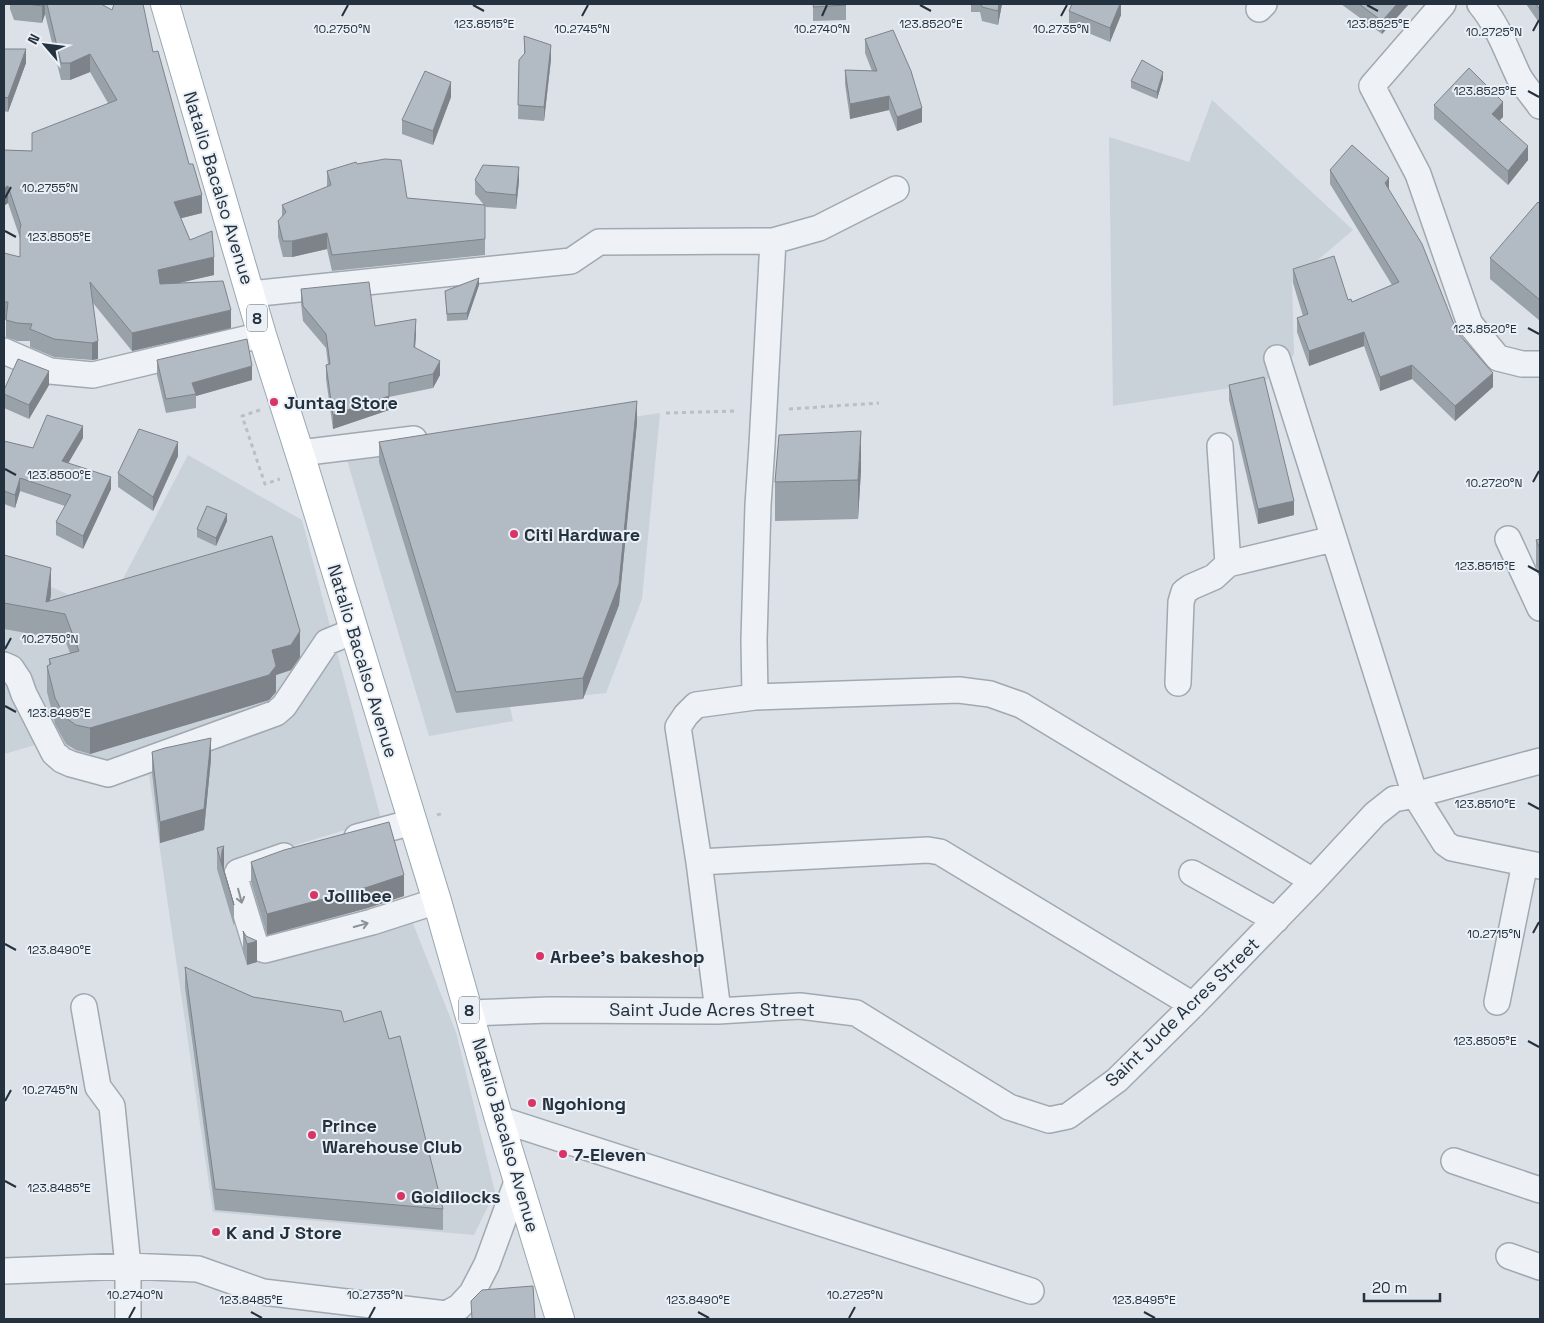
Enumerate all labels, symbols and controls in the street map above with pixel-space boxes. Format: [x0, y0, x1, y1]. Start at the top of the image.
text: 123.8515°E [454, 16, 514, 32]
text: 123.8520°E [899, 16, 963, 32]
text: 123.8525°E [1347, 16, 1410, 32]
north arrow [20, 20, 70, 70]
text: 10.2750°N [314, 21, 370, 37]
text: 10.2745°N [554, 21, 610, 37]
text: 10.2740°N [794, 21, 850, 37]
text: 10.2735°N [1033, 21, 1089, 37]
text: 10.2725°N [1466, 24, 1522, 40]
text: N [23, 31, 44, 47]
text: 123.8525°E [1454, 83, 1517, 99]
street label: Natalio Bacalso Avenue [179, 89, 259, 287]
text: 10.2755°N [22, 180, 78, 196]
text: 123.8505°E [27, 229, 91, 245]
road number: 8 [247, 304, 267, 332]
text: 123.8520°E [1453, 321, 1517, 337]
place label: Juntag Store [284, 391, 398, 414]
marker: Juntag Store [268, 396, 280, 408]
text: 123.8500°E [27, 467, 91, 483]
text: 10.2720°N [1466, 475, 1522, 491]
place label: Citi Hardware [524, 523, 640, 546]
marker: Citi Hardware [508, 528, 520, 540]
text: 123.8515°E [1455, 558, 1515, 574]
street label: Natalio Bacalso Avenue [323, 562, 403, 760]
text: 10.2750°N [22, 631, 78, 647]
text: 123.8495°E [27, 705, 91, 721]
text: 123.8510°E [1454, 796, 1516, 812]
place label: Jollibee [324, 884, 392, 907]
one-way arrow [236, 887, 245, 903]
marker: Jollibee [308, 889, 320, 901]
one-way arrow [353, 920, 369, 929]
text: 10.2715°N [1467, 926, 1521, 942]
street label: Saint Jude Acres Street [1100, 932, 1264, 1092]
text: 123.8490°E [27, 942, 91, 958]
place label: Arbee's bakeshop [550, 945, 704, 968]
marker: Arbee's bakeshop [534, 950, 546, 962]
road number: 8 [459, 996, 479, 1024]
street label: Saint Jude Acres Street [609, 998, 815, 1021]
text: 123.8505°E [1453, 1033, 1517, 1049]
street label: Natalio Bacalso Avenue [467, 1035, 545, 1235]
text: 10.2745°N [22, 1082, 78, 1098]
place label: Ngohiong [542, 1092, 626, 1115]
marker: Ngohiong [526, 1097, 538, 1109]
place label: Prince Warehouse Club [322, 1114, 462, 1158]
marker: Prince Warehouse Club [306, 1129, 318, 1141]
place label: 7-Eleven [573, 1143, 646, 1166]
marker: 7-Eleven [557, 1148, 569, 1160]
text: 123.8485°E [27, 1180, 91, 1196]
place label: Goldilocks [411, 1185, 501, 1208]
marker: Goldilocks [395, 1190, 407, 1202]
place label: K and J Store [226, 1221, 342, 1244]
marker: K and J Store [210, 1226, 222, 1238]
scale bar [1364, 1270, 1440, 1302]
text: 20 m [1372, 1278, 1407, 1297]
text: 10.2740°N [107, 1287, 163, 1303]
text: 10.2735°N [347, 1287, 403, 1303]
text: 10.2725°N [827, 1287, 883, 1303]
text: 123.8485°E [219, 1292, 283, 1308]
text: 123.8490°E [666, 1292, 730, 1308]
text: 123.8495°E [1112, 1292, 1176, 1308]

